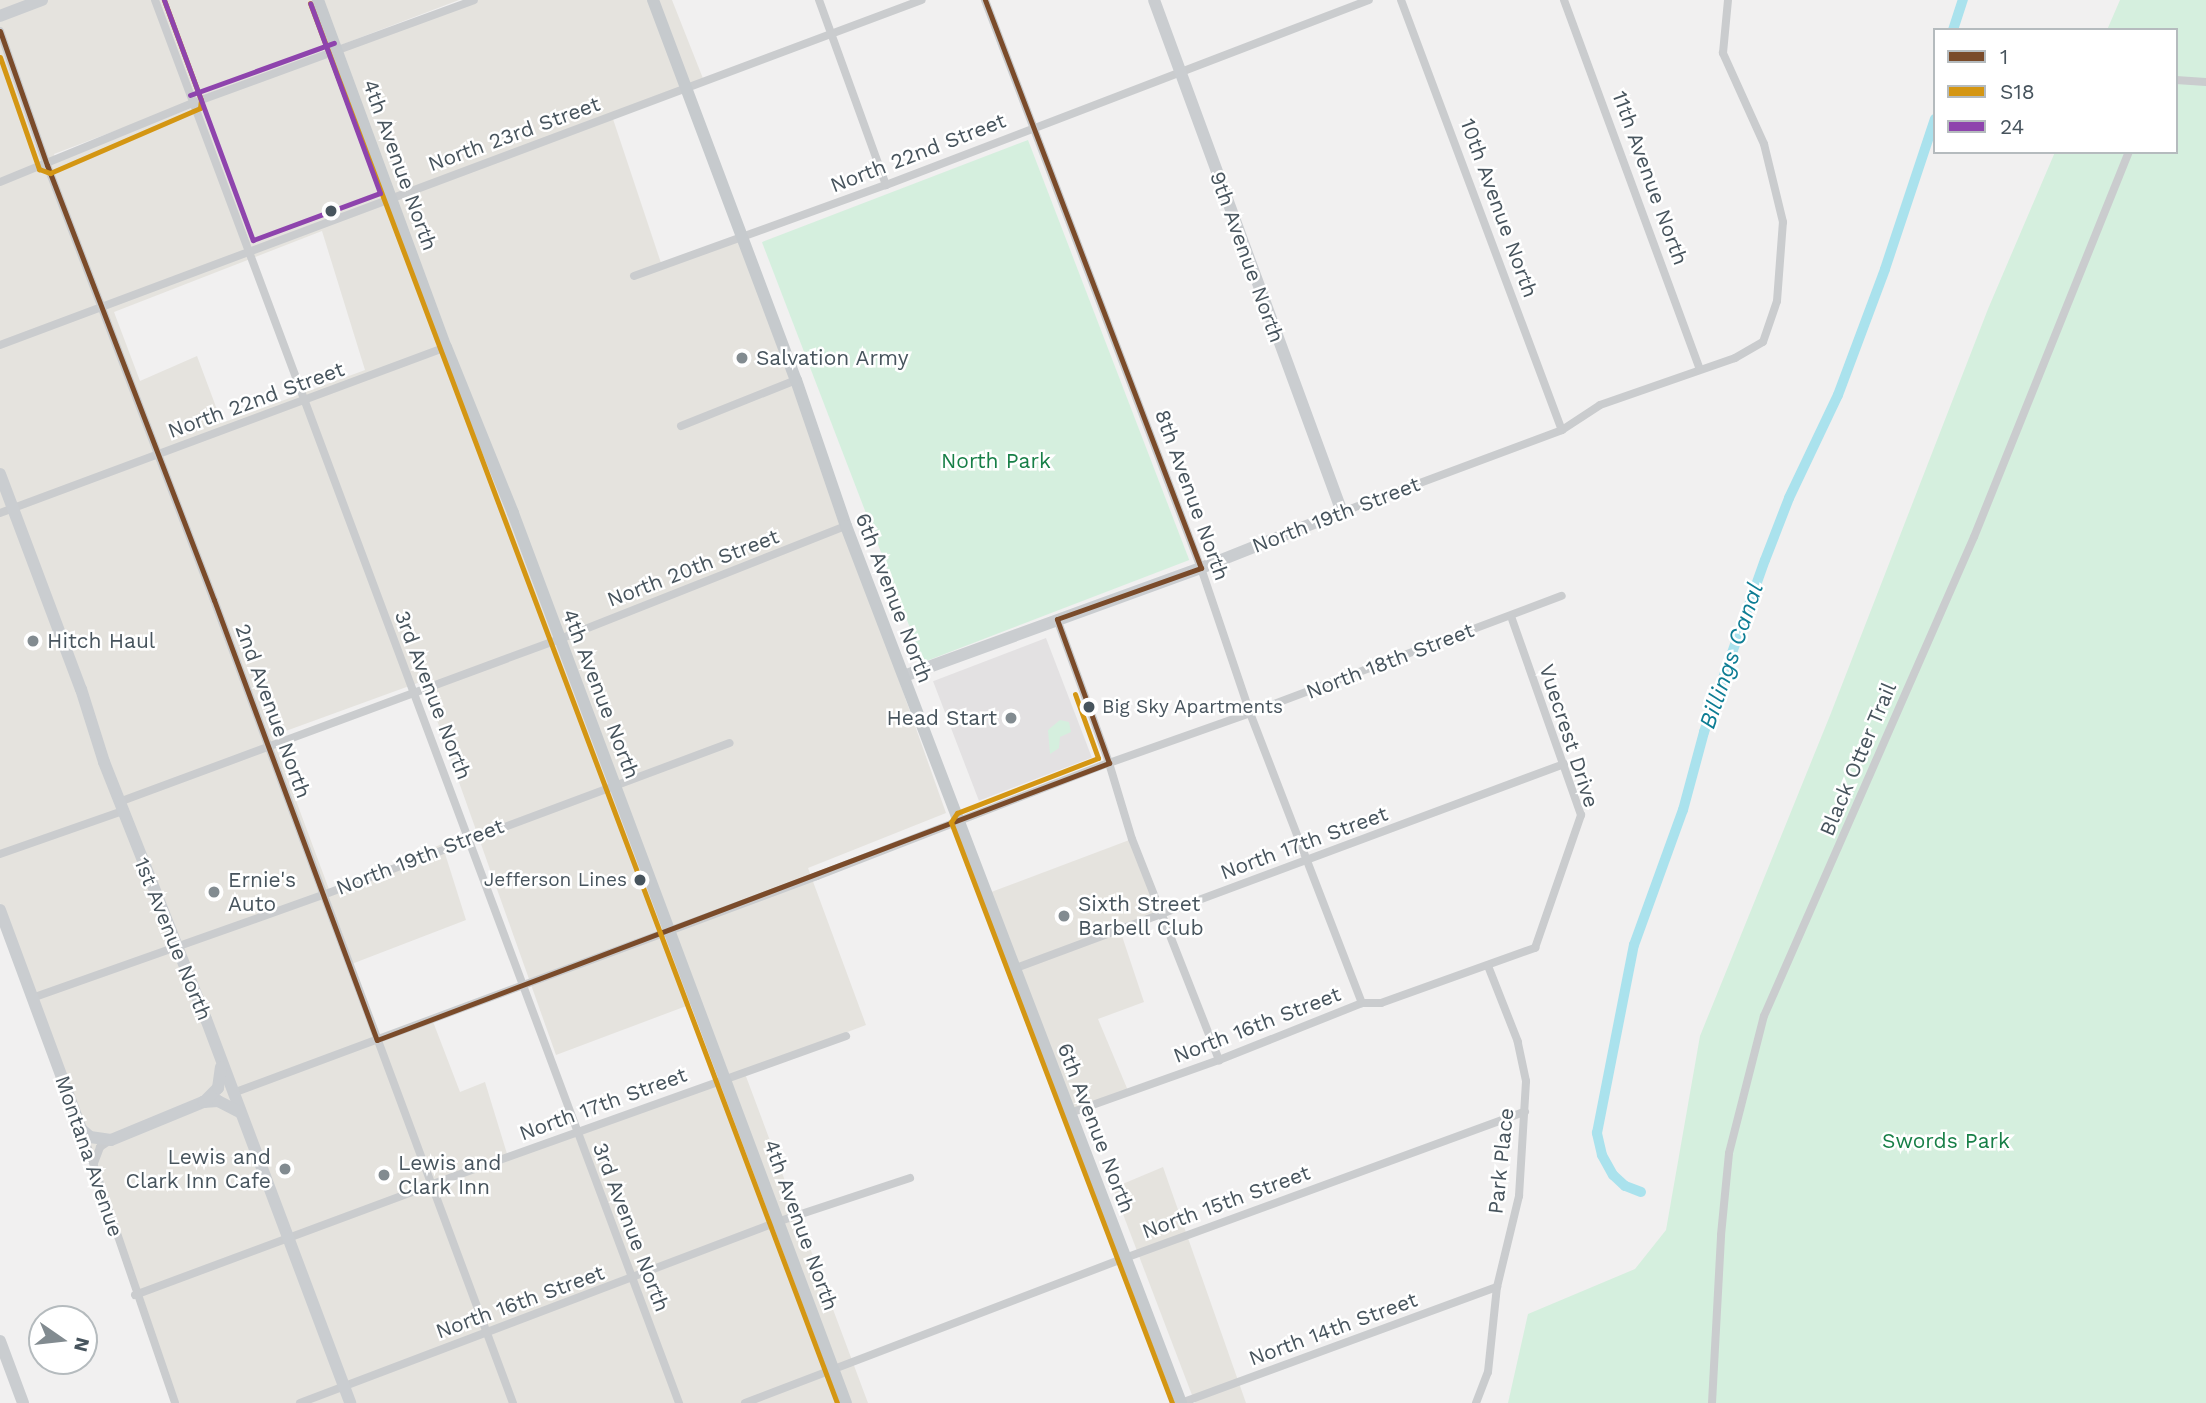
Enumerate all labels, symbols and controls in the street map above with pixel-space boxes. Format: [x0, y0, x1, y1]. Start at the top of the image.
legend [1933, 28, 2178, 154]
text: 1 [2000, 44, 2008, 69]
street label: 4th Avenue North [357, 76, 443, 254]
text: S18 [2000, 79, 2035, 104]
street label: 11th Avenue North [1607, 87, 1693, 269]
street label: North 23rd Street [425, 91, 603, 177]
street label: North 22nd Street [827, 108, 1009, 198]
text: 24 [2000, 114, 2024, 139]
street label: 10th Avenue North [1455, 115, 1543, 301]
street label: 9th Avenue North [1204, 168, 1290, 346]
unlabelled marker [324, 204, 338, 218]
place label: Salvation Army [756, 345, 909, 371]
marker: Salvation Army [734, 350, 750, 366]
street label: North 22nd Street [164, 356, 348, 444]
street label: 8th Avenue North [1149, 406, 1235, 584]
park label: North Park [941, 448, 1051, 474]
street label: North 19th Street [1248, 471, 1424, 559]
street label: 6th Avenue North [850, 509, 938, 687]
street label: North 20th Street [603, 524, 783, 612]
water label: Billings Canal [1694, 579, 1770, 733]
street label: 4th Avenue North [557, 605, 645, 783]
street label: 3rd Avenue North [389, 607, 477, 783]
street label: North 18th Street [1302, 617, 1478, 705]
street label: 2nd Avenue North [230, 620, 316, 802]
place label: Hitch Haul [47, 628, 155, 654]
marker: Hitch Haul [25, 633, 41, 649]
street label: Vuecrest Drive [1534, 661, 1604, 811]
street label: Black Otter Trail [1814, 678, 1902, 840]
place label: Big Sky Apartments [1102, 696, 1284, 718]
marker: Big Sky Apartments [1082, 700, 1096, 714]
place label: Head Start [887, 705, 997, 731]
marker: Head Start [1003, 710, 1019, 726]
street label: North 17th Street [1217, 801, 1391, 885]
street label: North 19th Street [332, 813, 508, 901]
street label: 1st Avenue North [129, 854, 217, 1024]
place label: Ernie's Auto [228, 867, 296, 917]
place label: Jefferson Lines [484, 869, 627, 891]
marker: Jefferson Lines [633, 873, 647, 887]
marker: Ernie's Auto [206, 884, 222, 900]
place label: Sixth Street Barbell Club [1078, 891, 1204, 941]
marker: Sixth Street Barbell Club [1056, 908, 1072, 924]
street label: North 16th Street [1169, 981, 1345, 1069]
street label: 6th Avenue North [1052, 1039, 1140, 1217]
street label: North 17th Street [516, 1062, 690, 1146]
street label: Montana Avenue [49, 1071, 129, 1241]
street label: Park Place [1483, 1106, 1519, 1216]
park label: Swords Park [1882, 1128, 2010, 1154]
street label: 4th Avenue North [758, 1136, 844, 1314]
street label: 3rd Avenue North [587, 1139, 675, 1315]
place label: Lewis and Clark Inn Cafe [125, 1144, 271, 1194]
place label: Lewis and Clark Inn [398, 1150, 502, 1200]
street label: North 15th Street [1138, 1160, 1314, 1244]
marker: Lewis and Clark Inn Cafe [277, 1161, 293, 1177]
marker: Lewis and Clark Inn [376, 1167, 392, 1183]
street label: North 16th Street [432, 1260, 608, 1344]
street label: North 14th Street [1245, 1287, 1421, 1371]
north arrow [28, 1305, 98, 1375]
text: N [69, 1335, 95, 1354]

